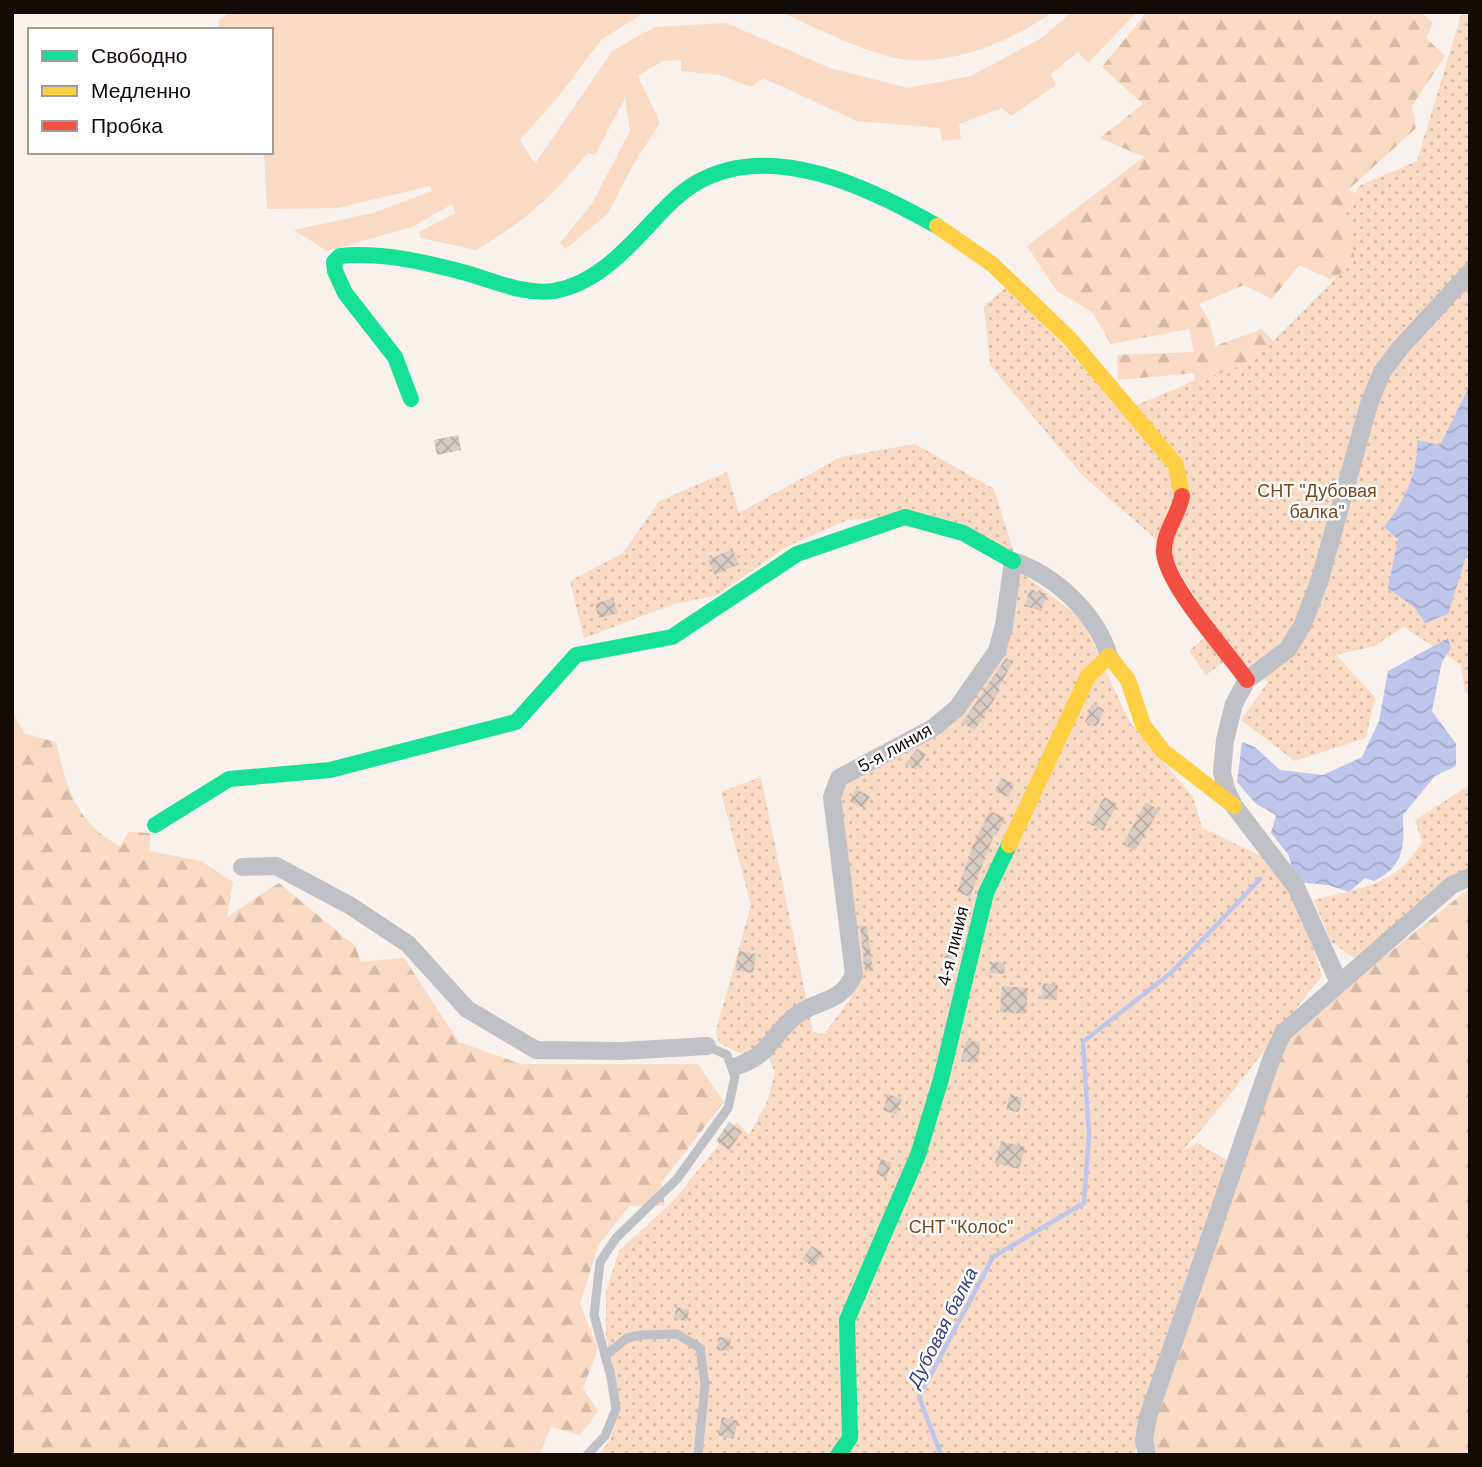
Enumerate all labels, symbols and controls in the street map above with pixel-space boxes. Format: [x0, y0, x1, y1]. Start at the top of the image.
legend [28, 28, 273, 154]
text: Свободно [91, 44, 188, 67]
text: Медленно [91, 79, 191, 102]
text: Пробка [91, 114, 163, 137]
park label: СНТ "Дубовая балка" [1257, 481, 1377, 522]
street label: 5-я линия [855, 720, 935, 776]
street label: 4-я линия [933, 904, 973, 988]
park label: СНТ "Колос" [909, 1217, 1013, 1237]
water label: Дубовая балка [902, 1264, 982, 1392]

